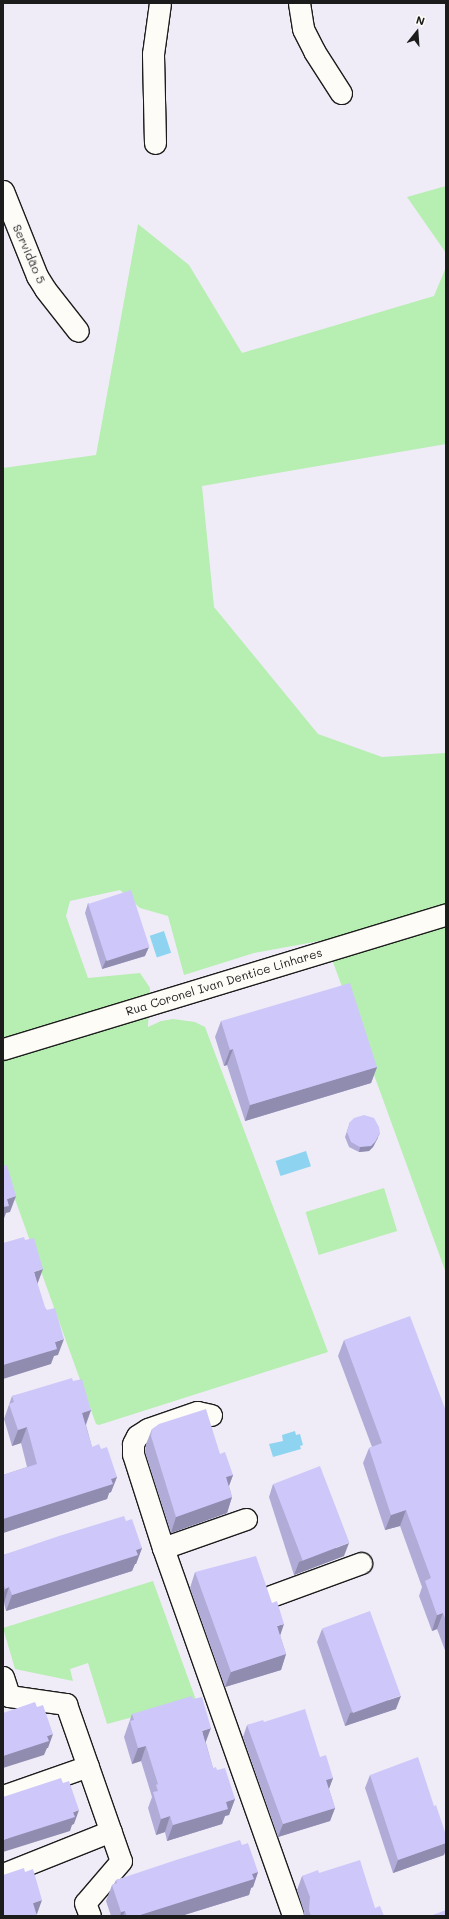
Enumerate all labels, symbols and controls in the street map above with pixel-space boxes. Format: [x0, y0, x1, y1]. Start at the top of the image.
north arrow [397, 12, 437, 52]
text: N [414, 12, 427, 28]
street label: Servidão 5 [10, 222, 48, 286]
street label: Rua Coronel Ivan Dentice Linhares [124, 945, 324, 1019]

